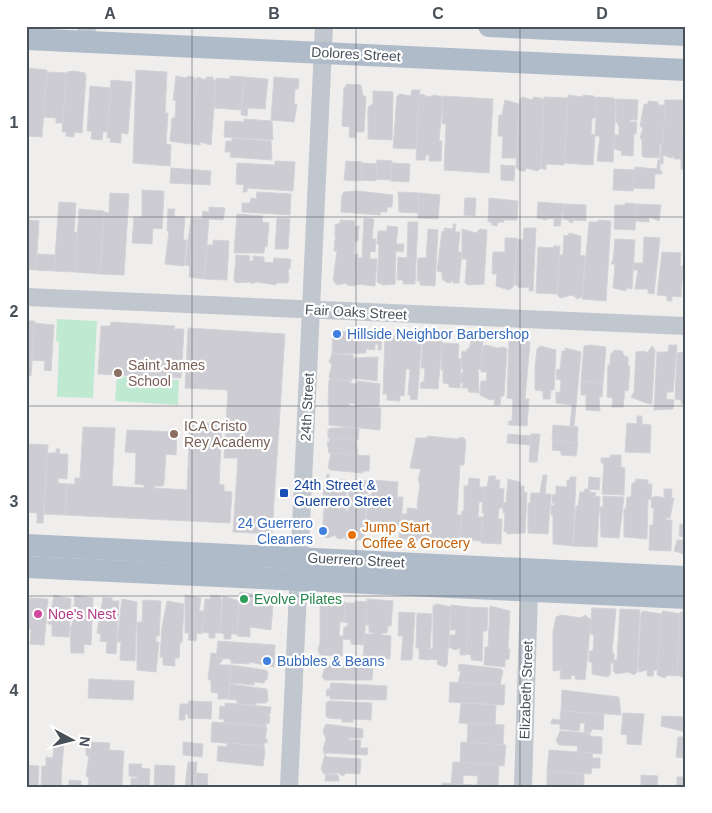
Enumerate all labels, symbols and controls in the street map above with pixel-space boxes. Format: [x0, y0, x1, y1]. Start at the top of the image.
text: A [104, 5, 116, 22]
text: B [268, 5, 280, 22]
text: C [432, 5, 444, 22]
text: D [596, 5, 608, 22]
street label: Dolores Street [311, 44, 401, 64]
text: 1 [10, 114, 19, 131]
street label: Fair Oaks Street [305, 301, 407, 323]
text: 2 [10, 303, 19, 320]
place label: Hillside Neighbor Barbershop [347, 326, 529, 342]
marker: Hillside Neighbor Barbershop [331, 328, 343, 340]
place label: Saint James School [128, 357, 205, 389]
marker: Saint James School [112, 367, 124, 379]
street label: 24th Street [297, 372, 317, 442]
place label: ICA Cristo Rey Academy [184, 418, 270, 450]
marker: ICA Cristo Rey Academy [168, 428, 180, 440]
place label: 24th Street & Guerrero Street [294, 477, 391, 509]
marker: 24th Street & Guerrero Street [278, 487, 290, 499]
text: 3 [10, 493, 19, 510]
place label: 24 Guerrero Cleaners [238, 515, 313, 547]
place label: Jump Start Coffee & Grocery [362, 519, 470, 551]
marker: 24 Guerrero Cleaners [317, 525, 329, 537]
marker: Jump Start Coffee & Grocery [346, 529, 358, 541]
street label: Guerrero Street [307, 549, 405, 571]
place label: Evolve Pilates [254, 591, 342, 607]
marker: Evolve Pilates [238, 593, 250, 605]
place label: Noe's Nest [48, 606, 116, 622]
marker: Noe's Nest [32, 608, 44, 620]
street label: Elizabeth Street [516, 640, 536, 740]
place label: Bubbles & Beans [277, 653, 384, 669]
marker: Bubbles & Beans [261, 655, 273, 667]
text: 4 [10, 682, 19, 699]
north arrow [48, 716, 98, 766]
text: N [76, 736, 93, 748]

